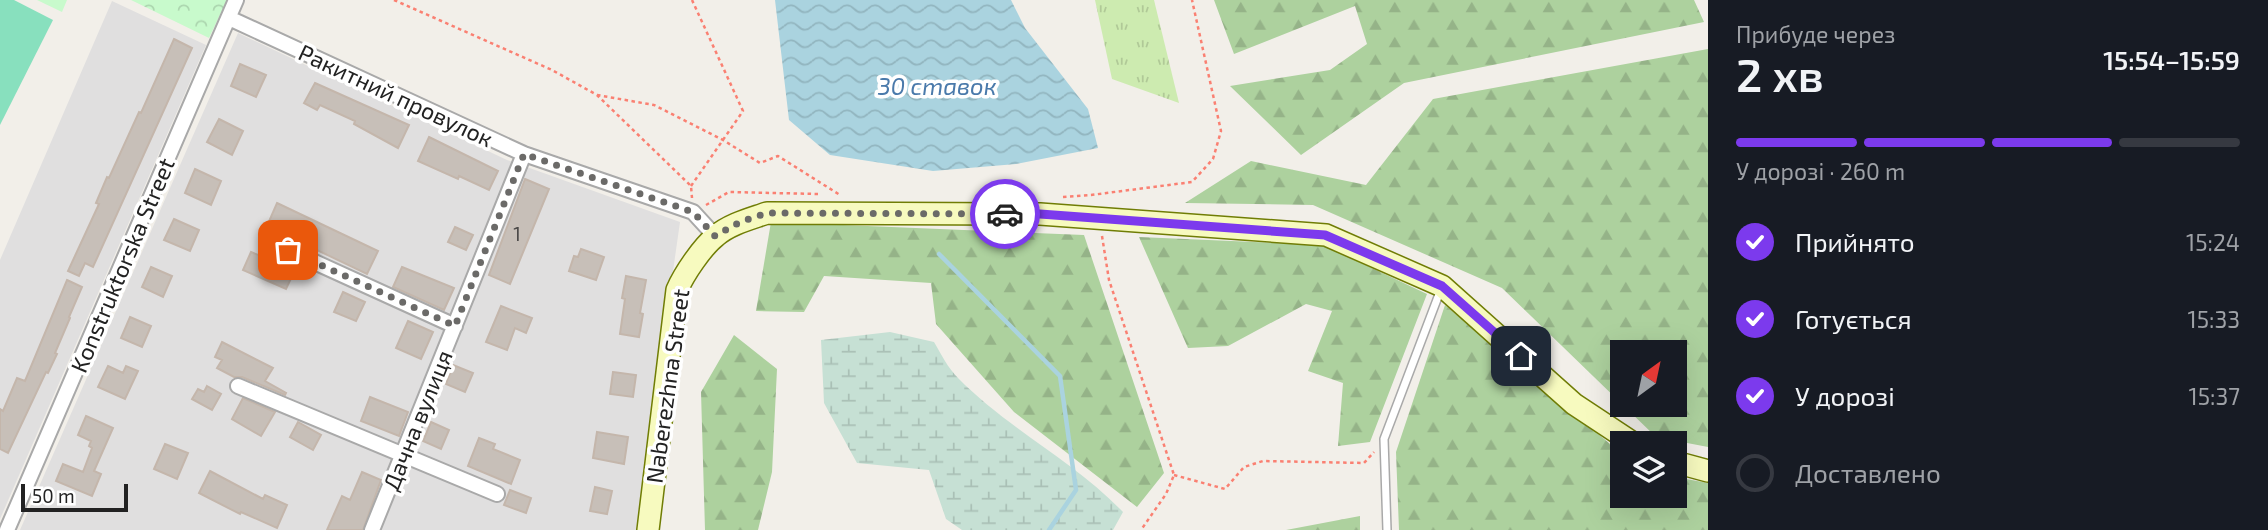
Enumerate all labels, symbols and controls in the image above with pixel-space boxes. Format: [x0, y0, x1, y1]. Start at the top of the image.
text: Прибуде через [1736, 20, 1896, 48]
street label: Ракитний провулок [294, 38, 498, 153]
text: 15:54–15:59 [2103, 44, 2240, 75]
text: 2 хв [1736, 46, 1824, 101]
water label: 30 ставок [878, 71, 997, 100]
street label: Konstruktorska Street [64, 153, 180, 376]
text: У дорозі · 260 m [1736, 157, 1905, 185]
courier [970, 179, 1040, 249]
icon: car [986, 195, 1024, 233]
pin [258, 220, 318, 280]
house number: 1 [513, 222, 521, 245]
icon: check [1736, 223, 1774, 261]
text: Прийнято [1795, 226, 1915, 257]
text: 15:24 [2186, 228, 2240, 256]
icon: bag [269, 231, 307, 269]
street label: Naberezhna Street [640, 287, 695, 485]
icon: check [1736, 300, 1774, 338]
text: Готується [1795, 303, 1912, 334]
text: 15:33 [2188, 305, 2240, 333]
pin [1491, 326, 1551, 386]
icon: home [1502, 337, 1540, 375]
north arrow [1610, 340, 1687, 416]
map controls [1610, 340, 1687, 508]
street label: Дачна вулиця [376, 346, 459, 495]
icon: check [1736, 377, 1774, 415]
text: У дорозі [1795, 380, 1895, 411]
text: 15:37 [2189, 382, 2240, 410]
button: layers [1610, 431, 1687, 508]
text: Доставлено [1795, 457, 1941, 488]
scale bar [21, 481, 128, 513]
text: 50 m [32, 484, 75, 507]

